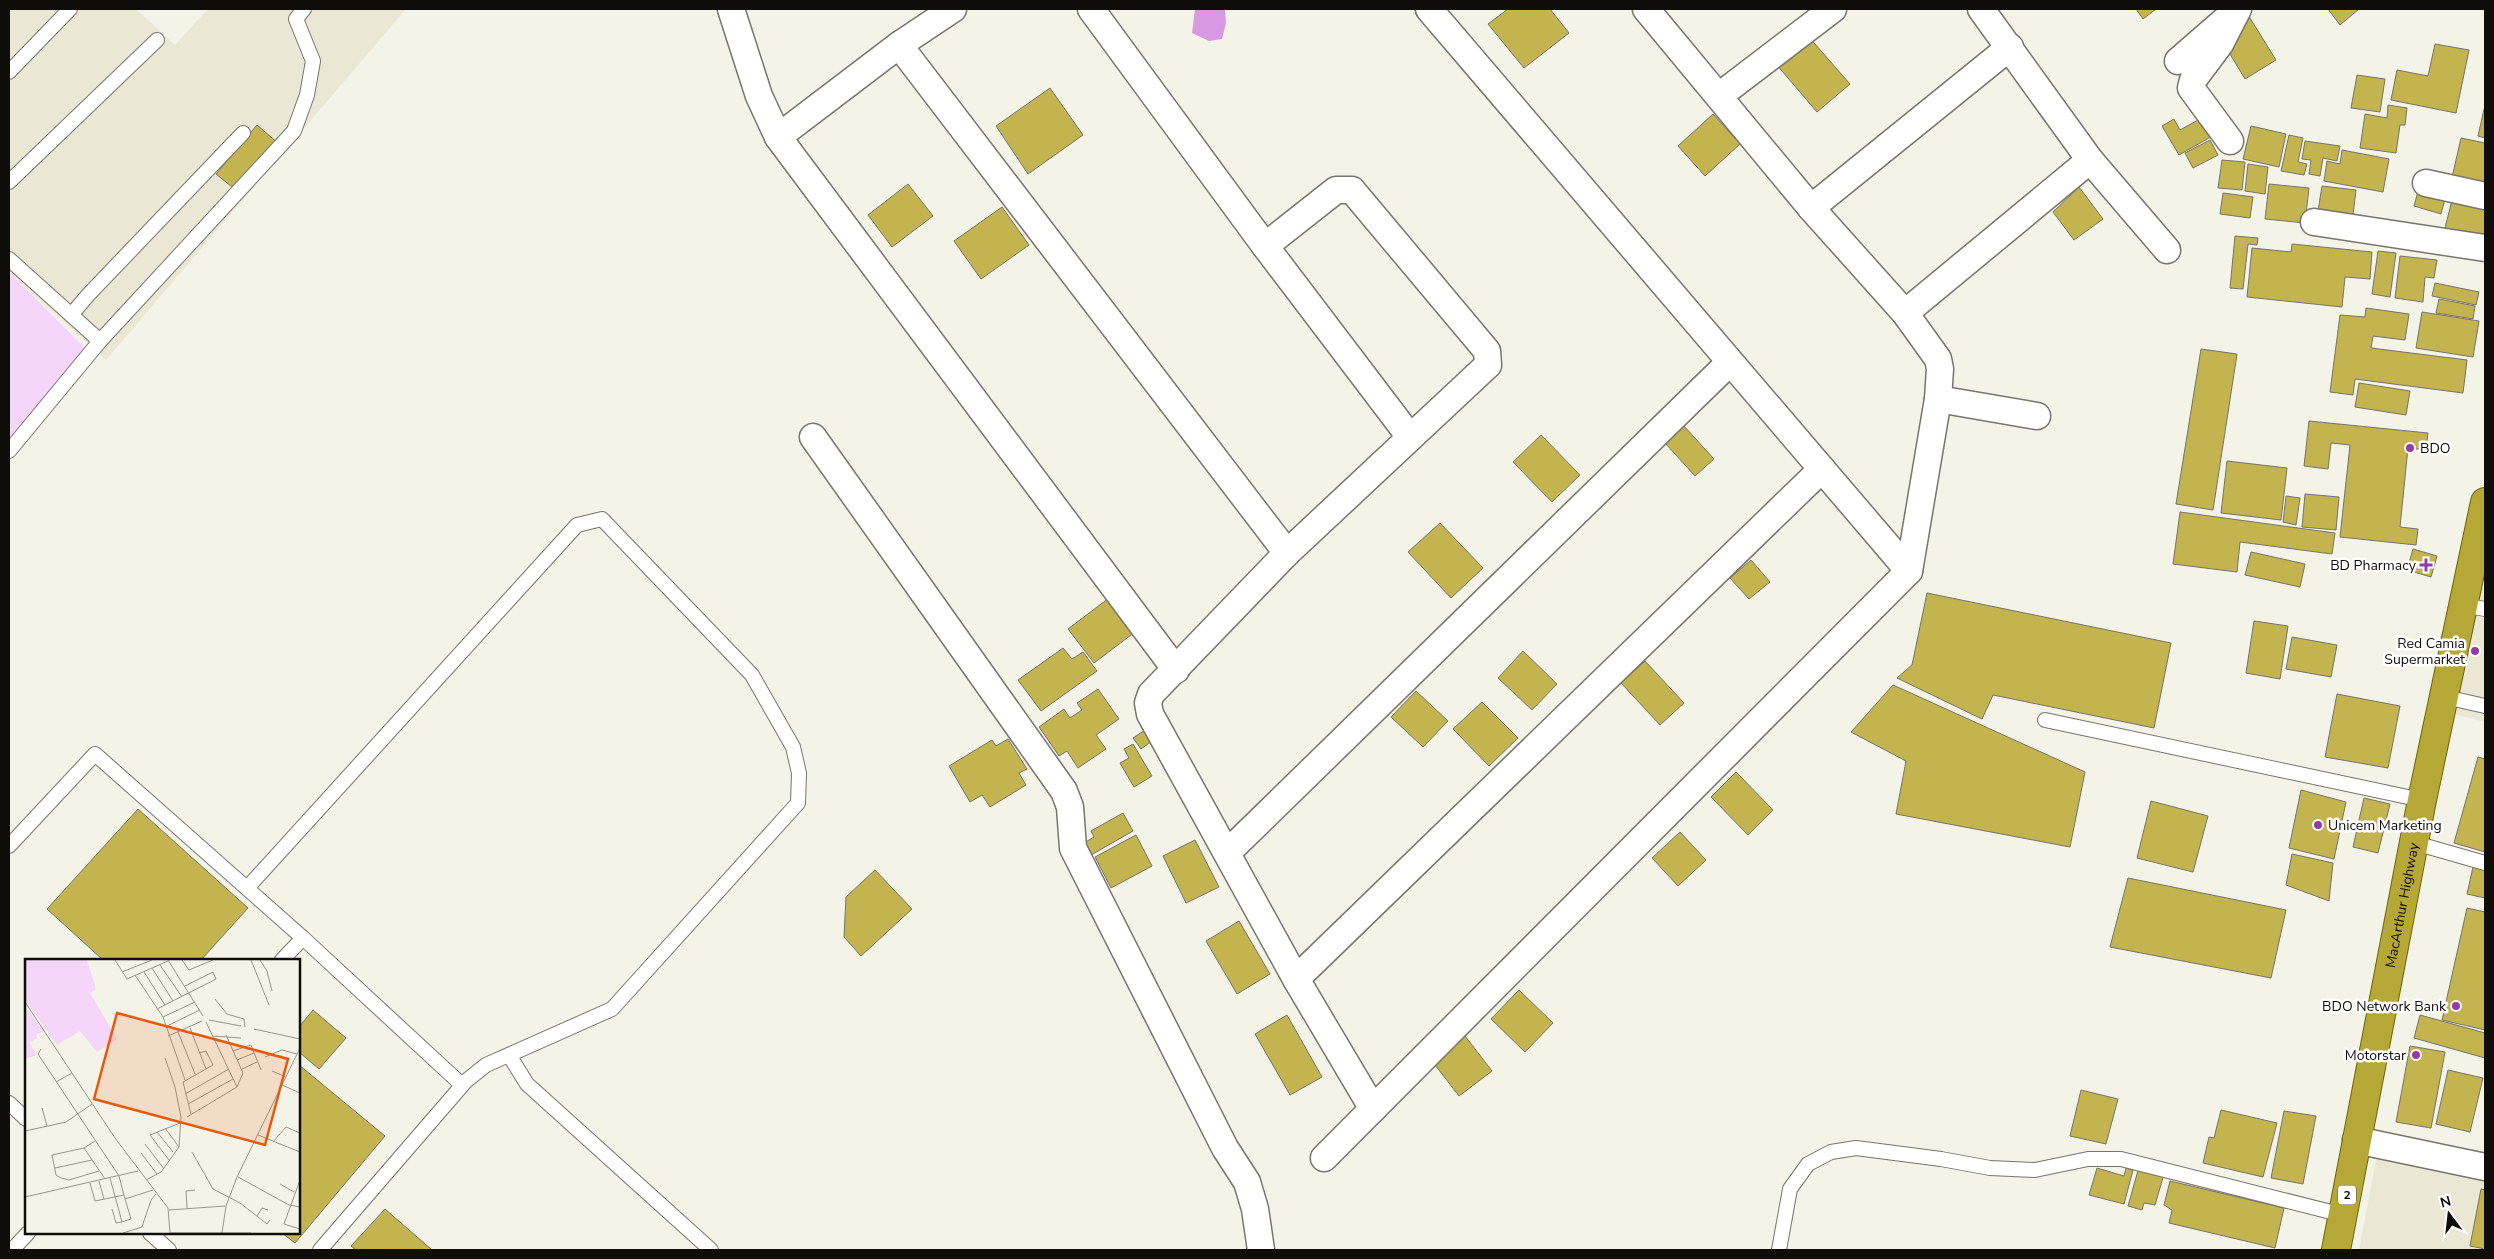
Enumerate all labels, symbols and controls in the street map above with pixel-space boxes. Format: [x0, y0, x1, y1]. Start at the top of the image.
place label: BDO [2420, 439, 2451, 458]
marker: BDO [2404, 442, 2416, 454]
place label: BD Pharmacy [2330, 556, 2417, 575]
marker: BD Pharmacy [2420, 559, 2432, 571]
place label: Red Camia Supermarket [2384, 634, 2465, 669]
marker: Red Camia Supermarket [2469, 645, 2481, 657]
place label: Unicem Marketing [2328, 816, 2442, 835]
marker: Unicem Marketing [2312, 819, 2324, 831]
street label: MacArthur Highway [2381, 840, 2424, 970]
inset map [25, 959, 300, 1234]
place label: BDO Network Bank [2322, 997, 2447, 1016]
marker: BDO Network Bank [2450, 1000, 2462, 1012]
place label: Motorstar [2345, 1046, 2406, 1065]
marker: Motorstar [2410, 1049, 2422, 1061]
road number: 2 [2338, 1186, 2356, 1204]
north arrow [2424, 1189, 2474, 1239]
text: N [2438, 1191, 2453, 1212]

